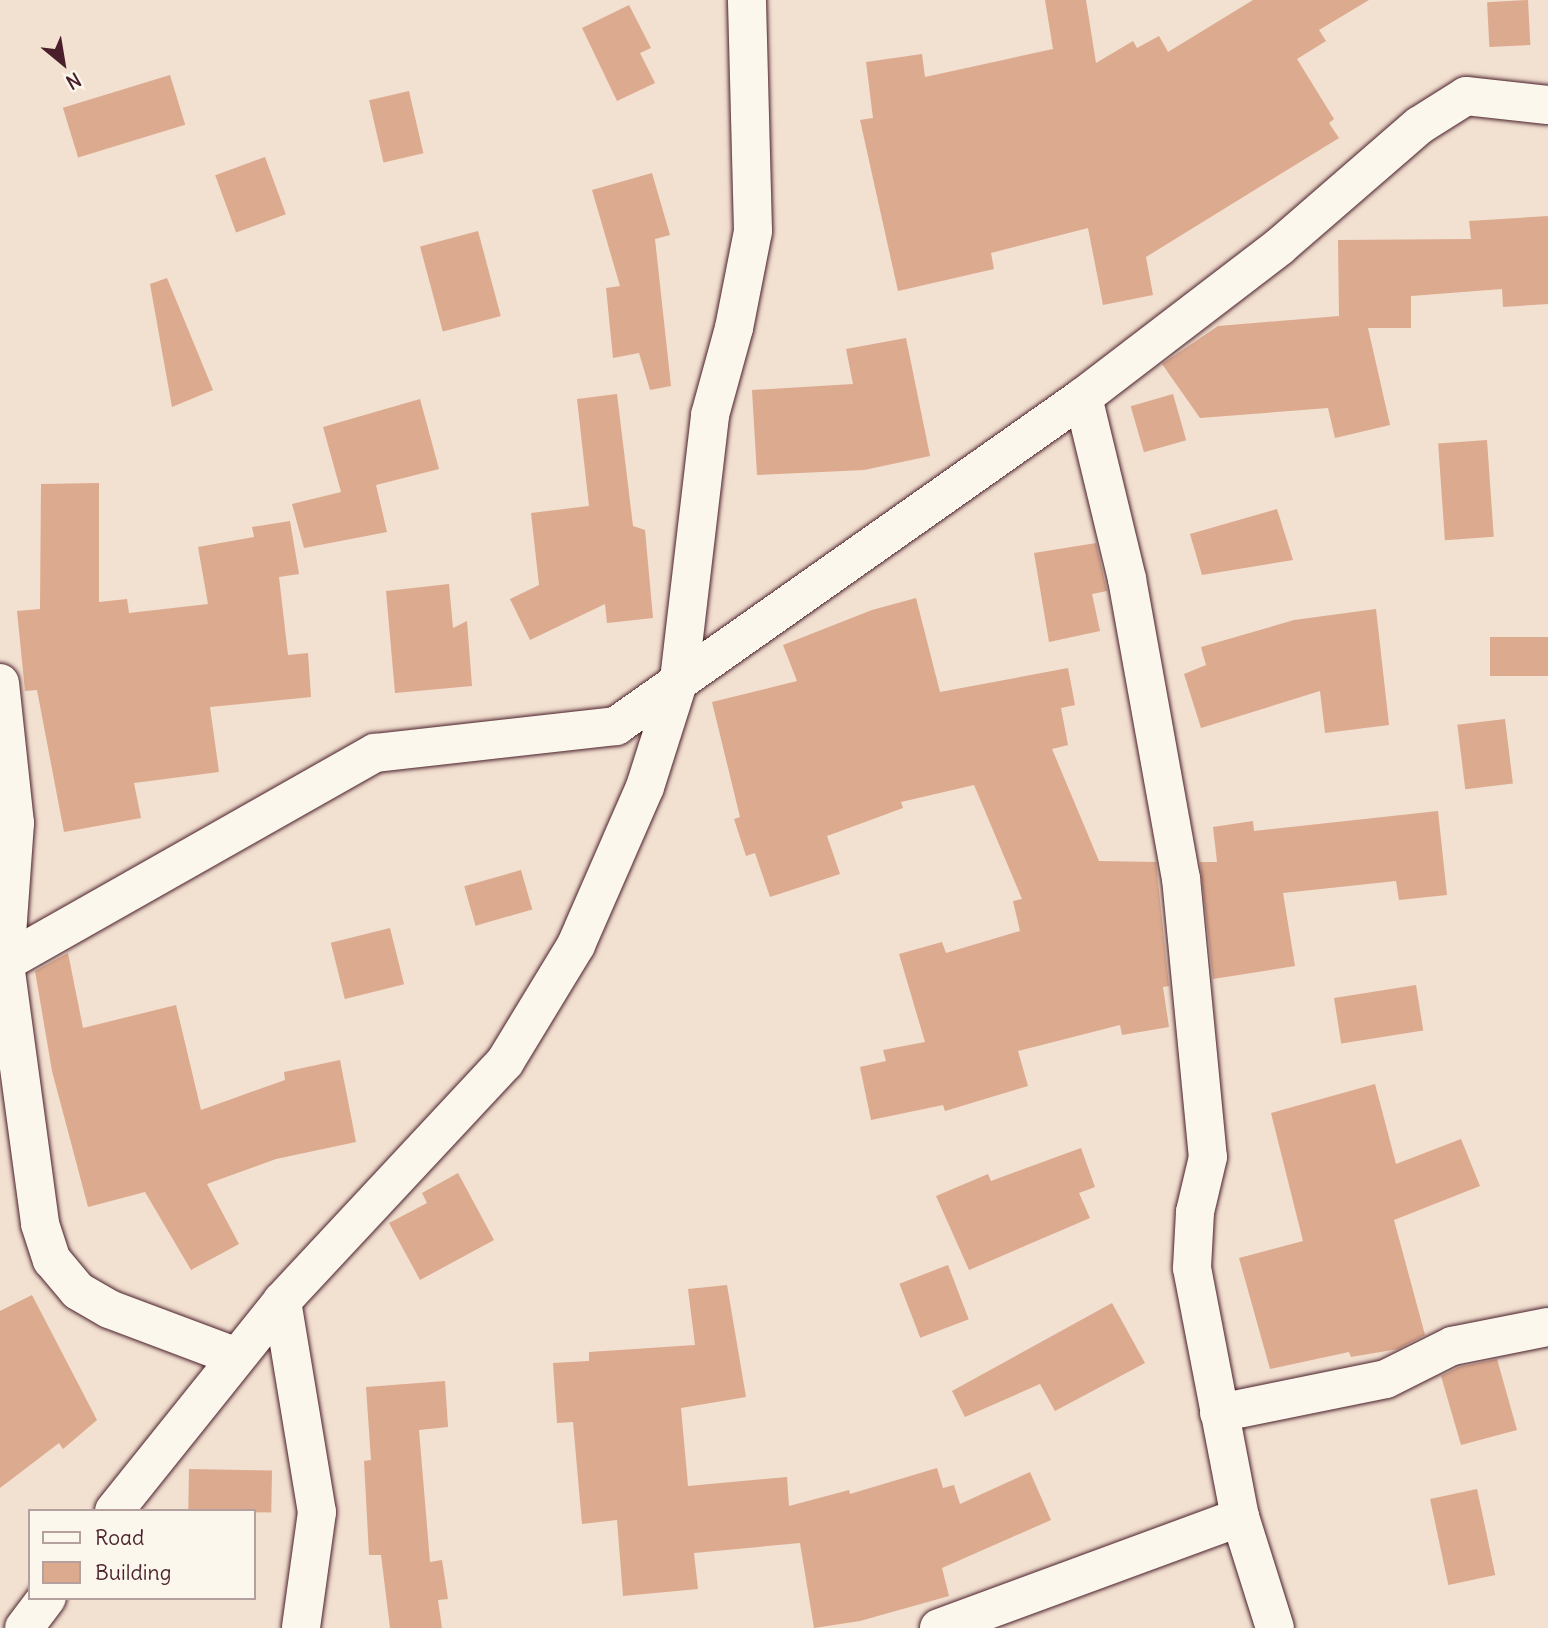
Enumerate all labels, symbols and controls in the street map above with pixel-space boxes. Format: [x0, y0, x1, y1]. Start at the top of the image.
north arrow [28, 28, 98, 98]
text: N [62, 68, 85, 95]
legend [28, 1509, 256, 1600]
text: Road [95, 1524, 144, 1551]
text: Building [95, 1559, 171, 1586]

